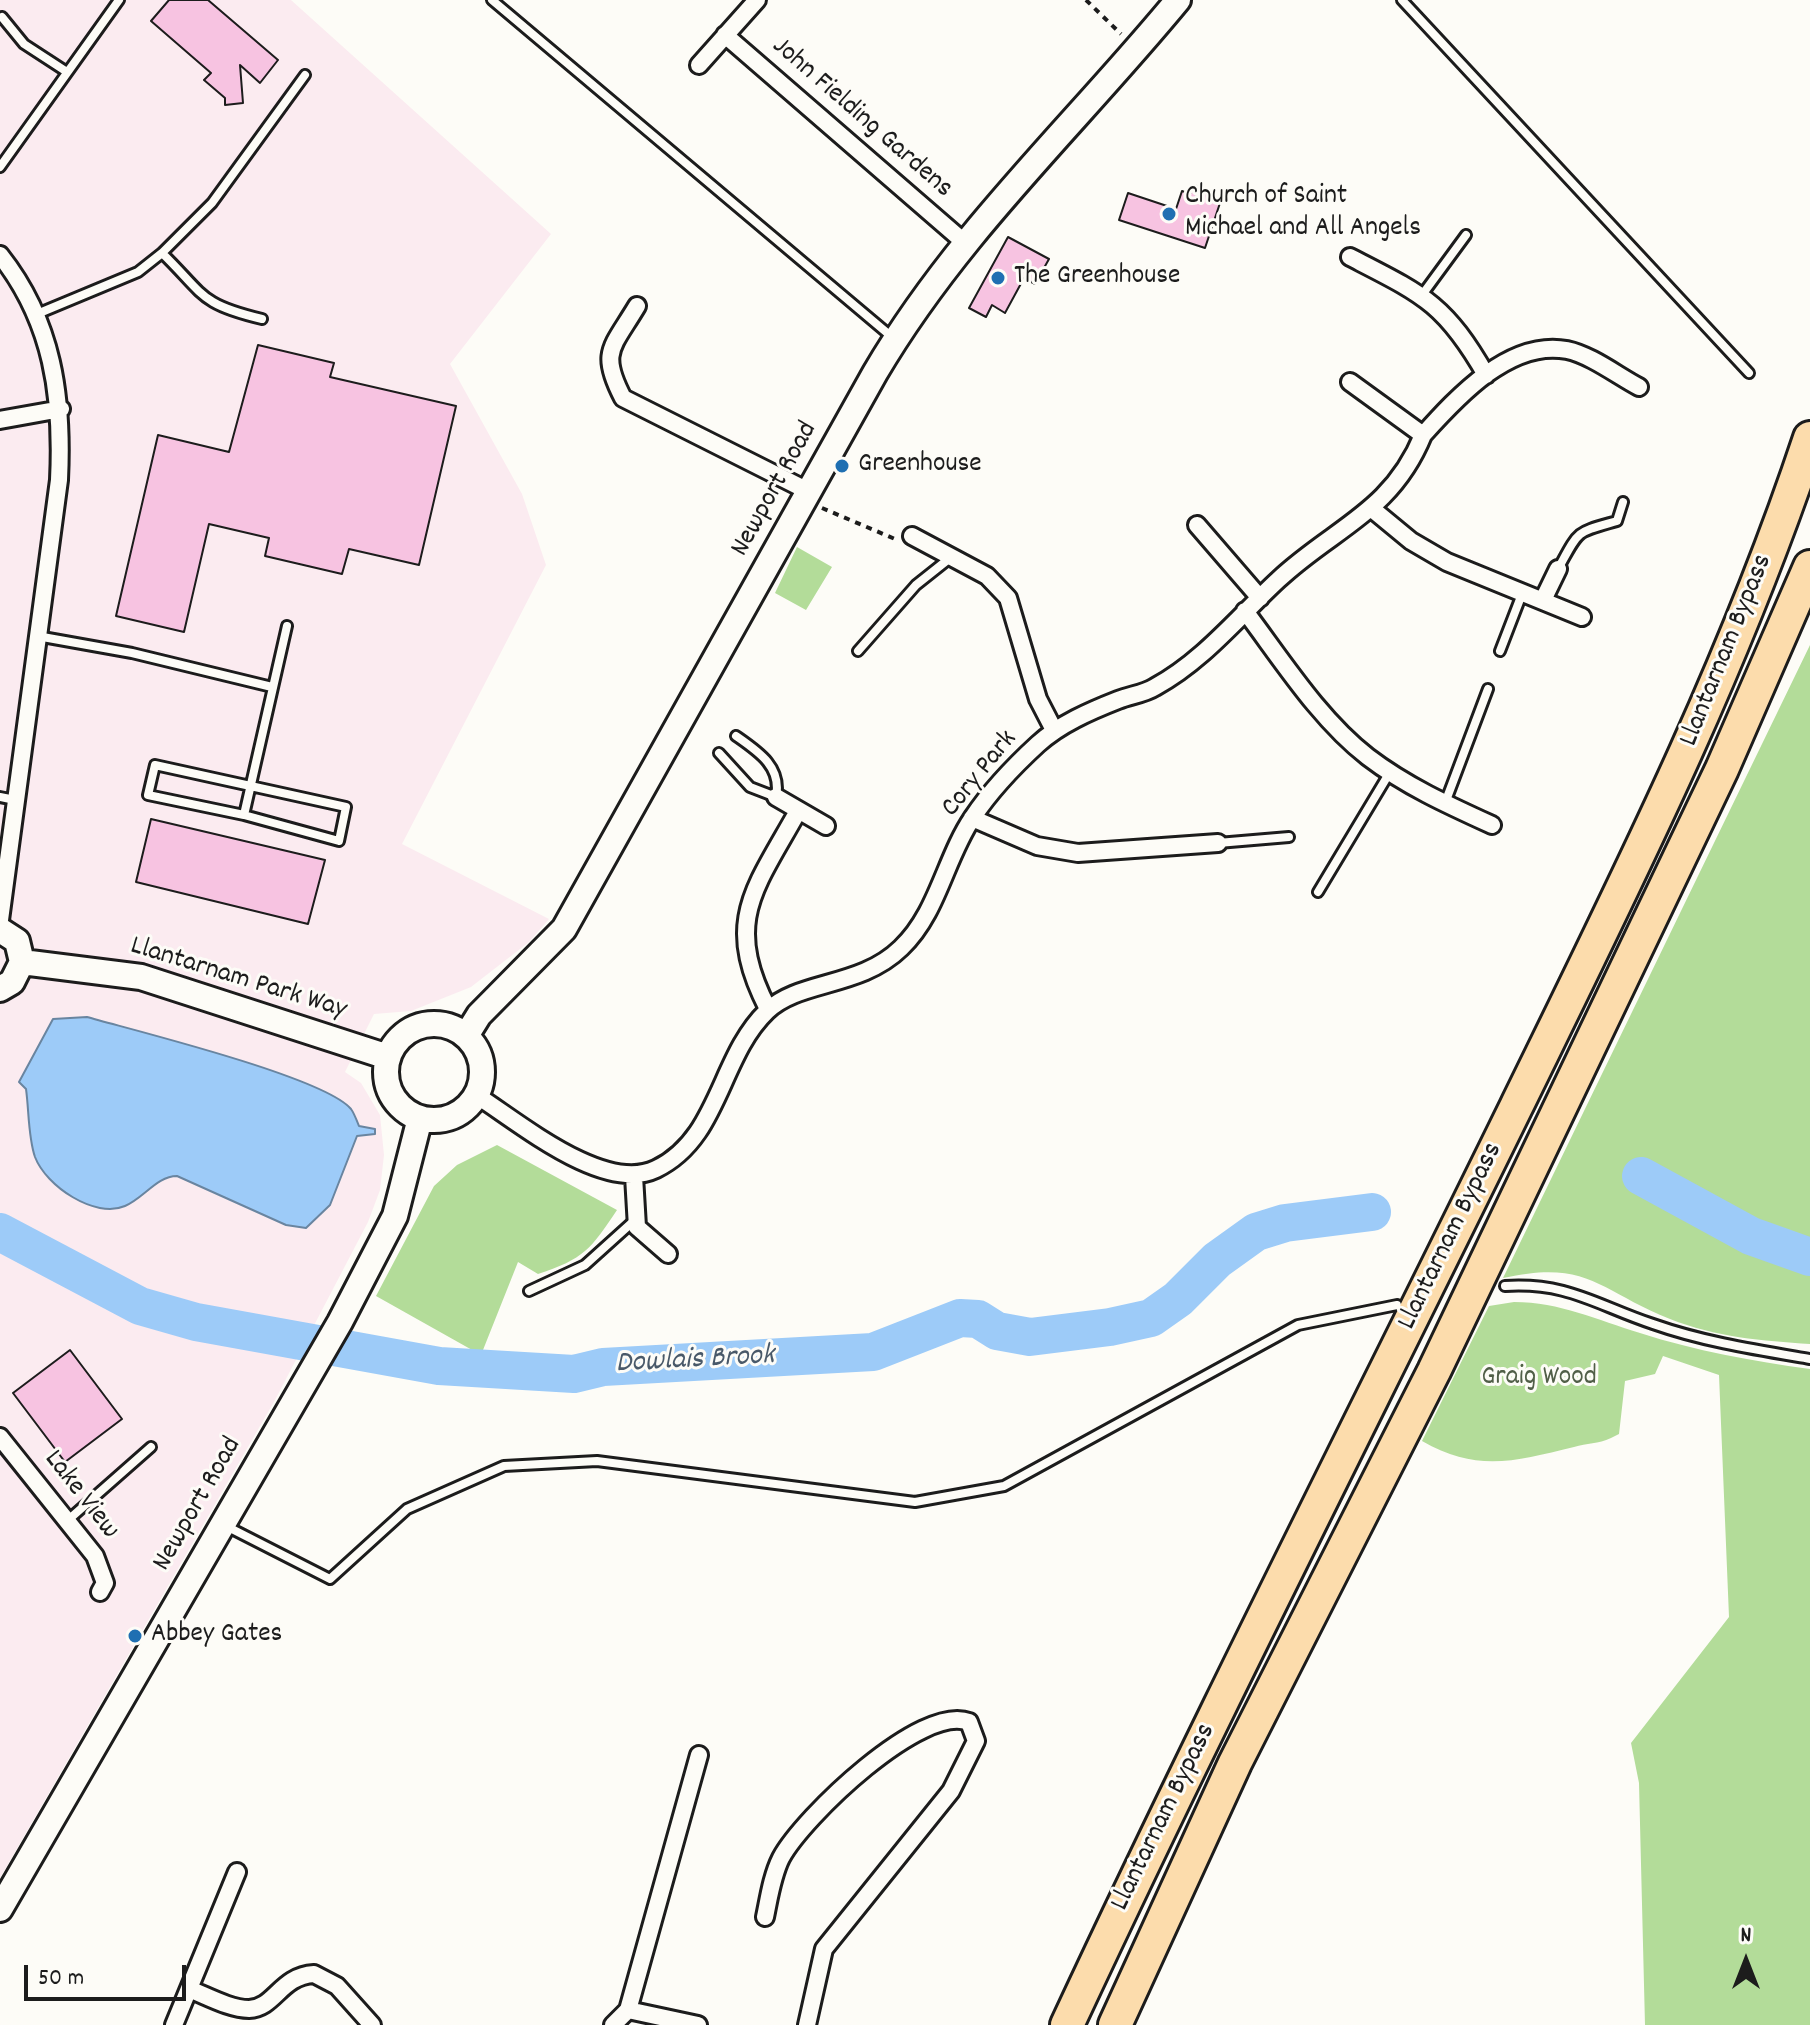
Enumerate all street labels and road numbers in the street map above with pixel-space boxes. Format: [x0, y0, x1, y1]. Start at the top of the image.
street label: John Fielding Gardens [764, 31, 958, 207]
street label: Newport Road [725, 417, 827, 563]
street label: Llantarnam Bypass [1674, 550, 1782, 752]
street label: Cory Park [936, 725, 1026, 825]
street label: Llantarnam Park Way [126, 931, 350, 1029]
street label: Llantarnam Bypass [1392, 1138, 1512, 1336]
street label: Newport Road [147, 1432, 251, 1578]
street label: Lake View [35, 1445, 125, 1547]
street label: Llantarnam Bypass [1105, 1719, 1225, 1917]

